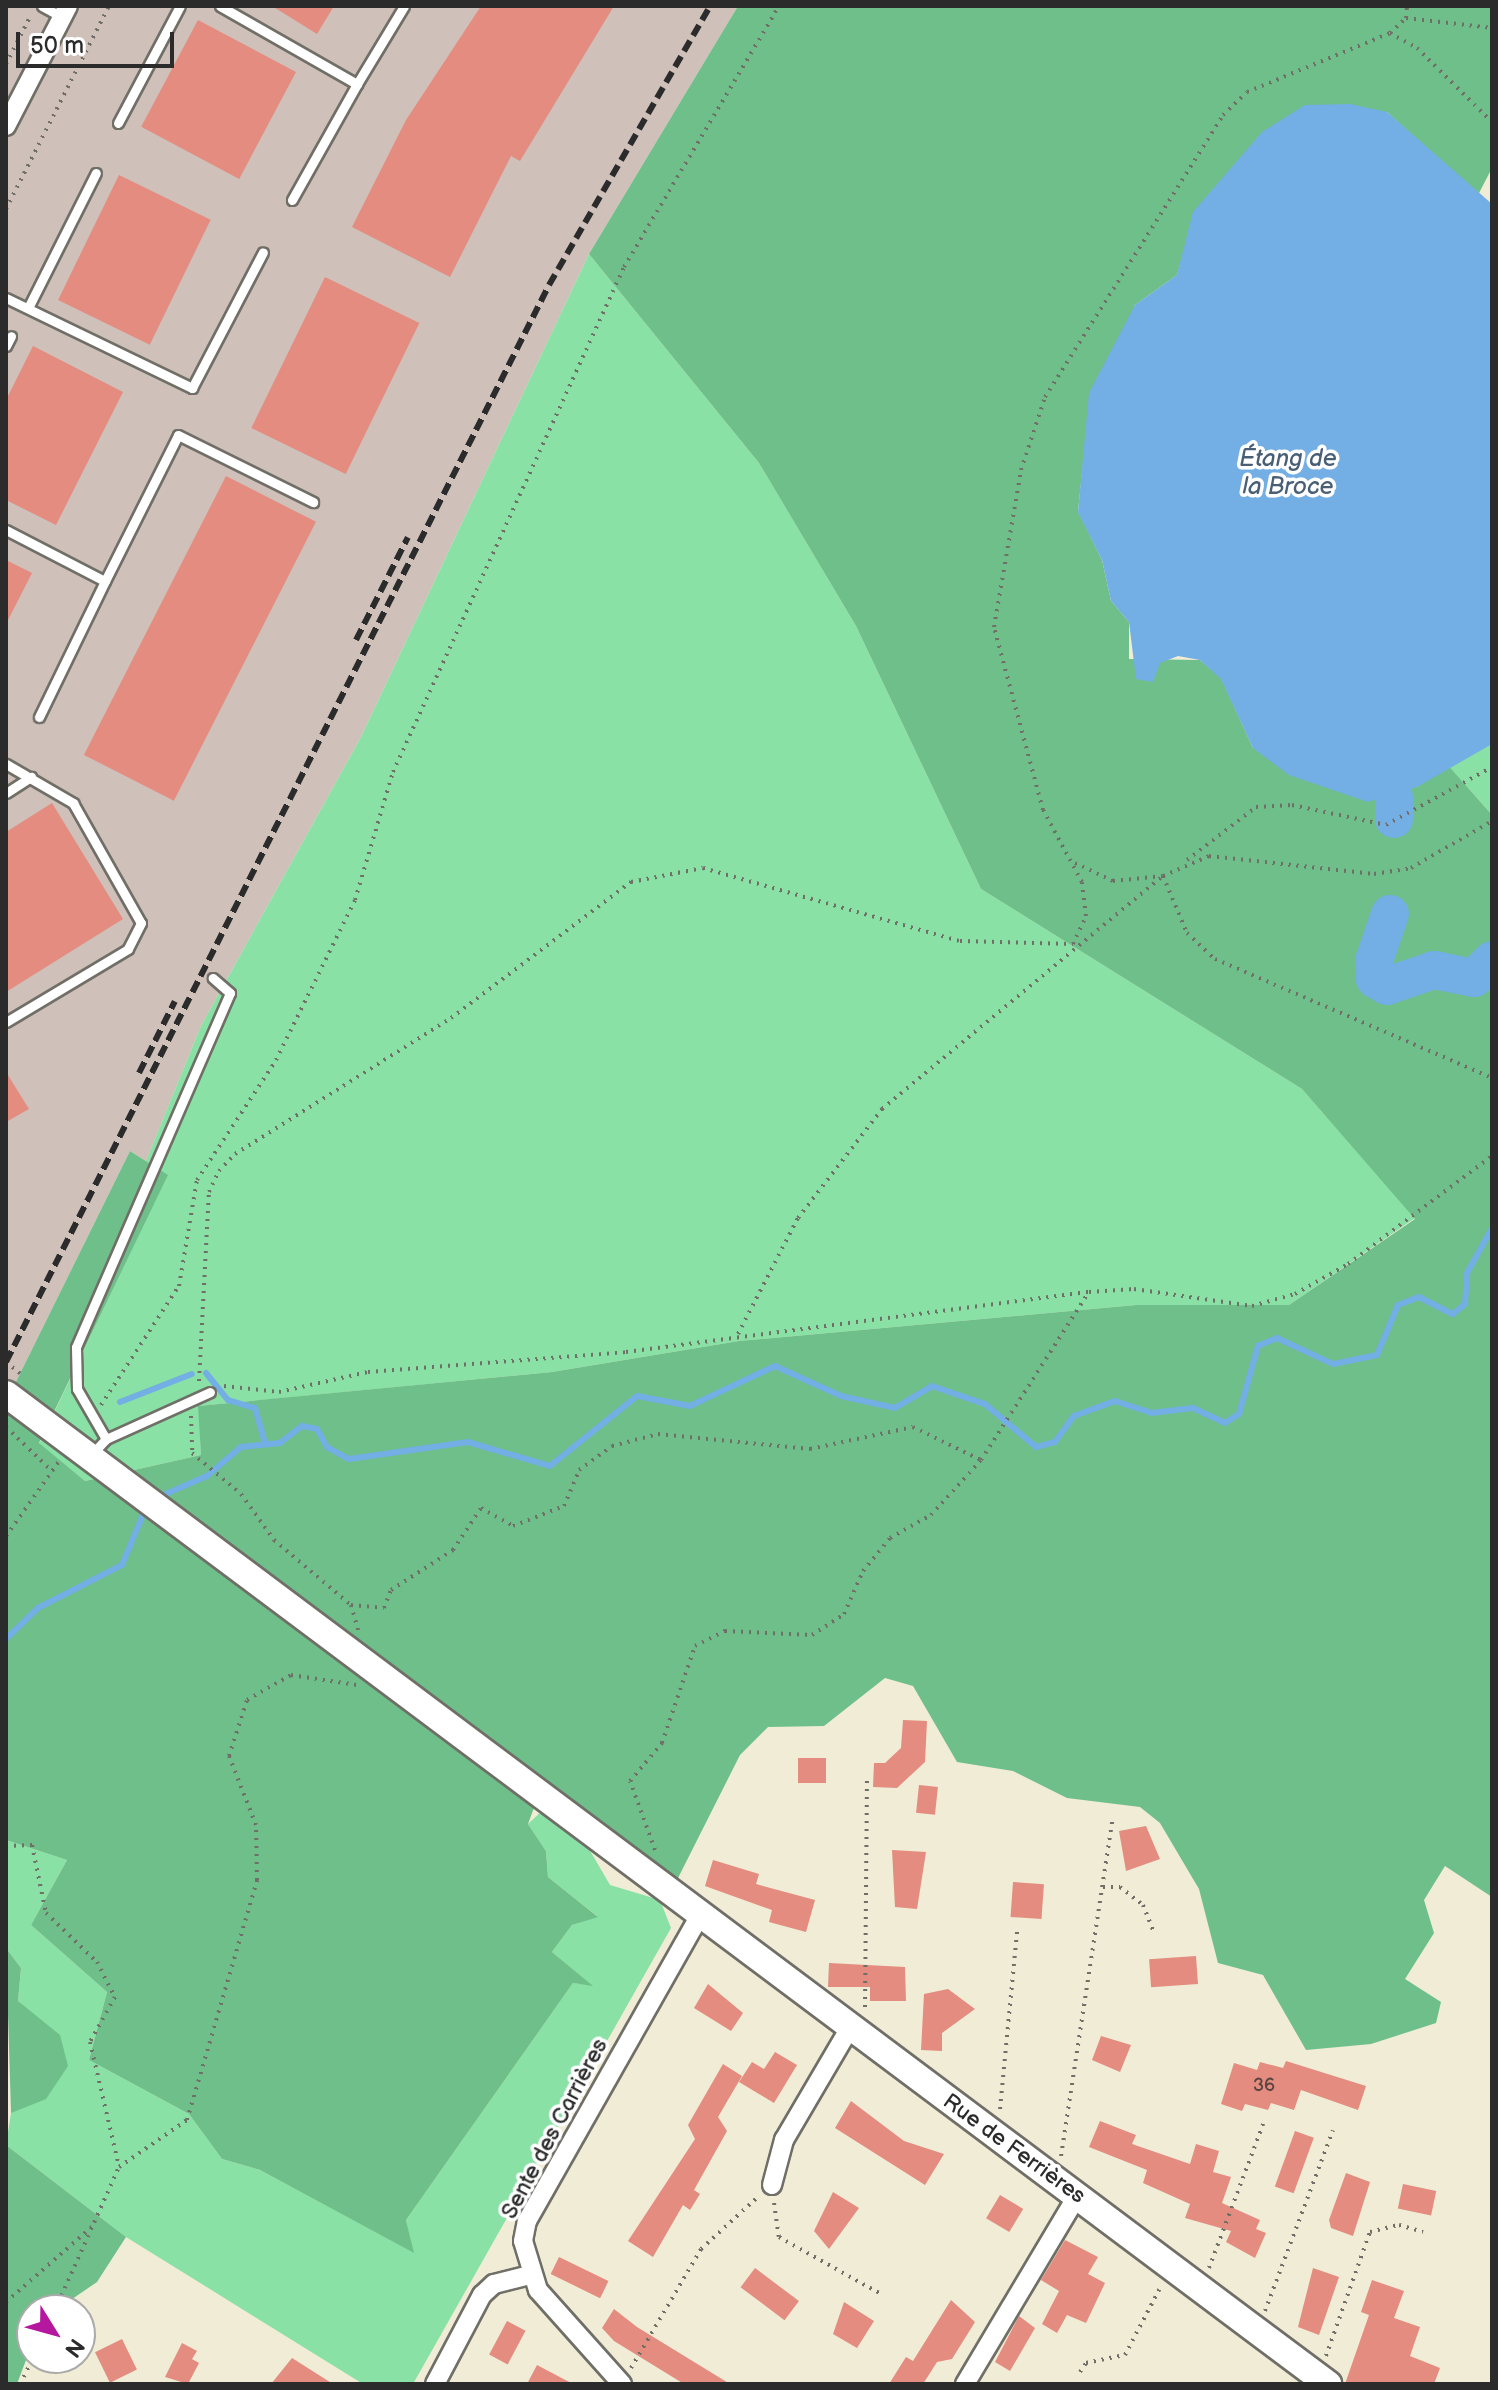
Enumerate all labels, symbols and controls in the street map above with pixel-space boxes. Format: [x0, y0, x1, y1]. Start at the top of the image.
scale bar [20, 16, 178, 66]
text: 50 m [30, 31, 84, 60]
water label: Étang de la Broce [1239, 445, 1337, 501]
street label: Sente des Carrières [496, 2034, 614, 2224]
house number: 36 [1253, 2075, 1275, 2097]
street label: Rue de Ferrières [938, 2088, 1090, 2210]
north arrow [16, 2294, 96, 2374]
text: N [58, 2333, 90, 2362]

